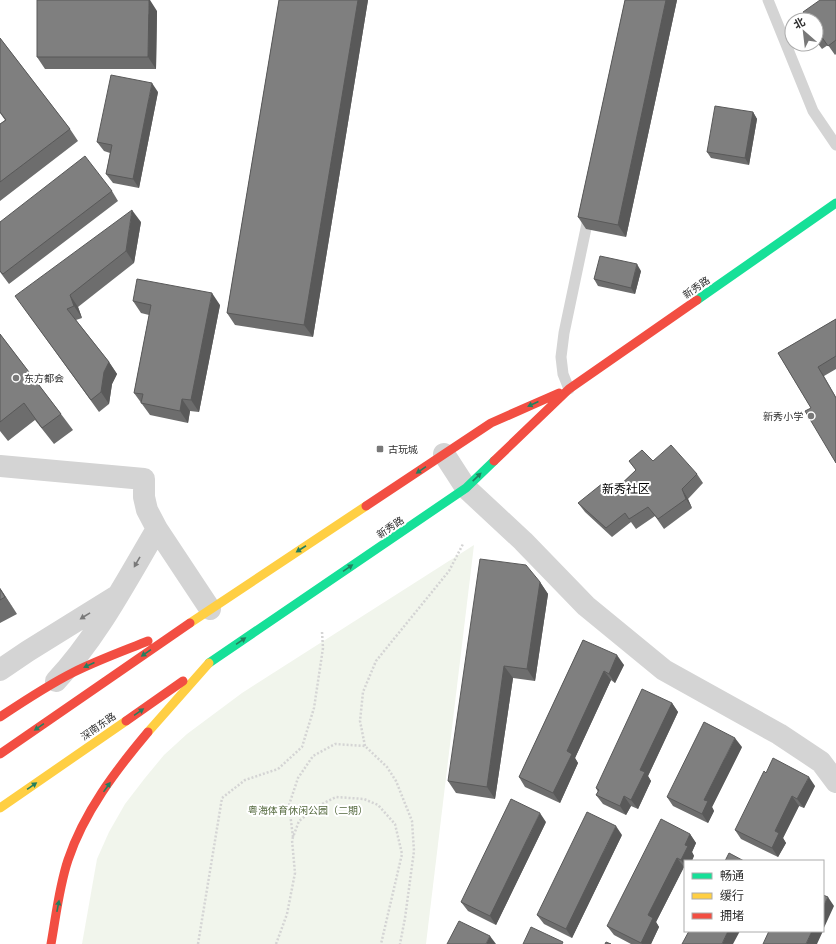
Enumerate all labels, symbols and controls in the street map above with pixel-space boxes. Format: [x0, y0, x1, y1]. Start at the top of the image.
north arrow [784, 12, 824, 52]
text: 北 [791, 14, 807, 32]
street label: 新秀路 [680, 273, 712, 301]
place label: 东方都会 [24, 372, 64, 385]
marker: 东方都会 [11, 373, 21, 383]
one-way arrow [527, 401, 539, 407]
place label: 新秀小学 [763, 410, 803, 423]
marker: 新秀小学 [806, 411, 816, 421]
place label: 古玩城 [388, 443, 418, 456]
marker: 古玩城 [375, 444, 385, 454]
one-way arrow [416, 466, 426, 474]
one-way arrow [472, 473, 482, 482]
district label: 新秀社区 [602, 481, 650, 496]
street label: 新秀路 [374, 514, 406, 541]
one-way arrow [296, 545, 306, 553]
one-way arrow [133, 557, 140, 568]
one-way arrow [343, 564, 354, 572]
one-way arrow [80, 612, 90, 620]
one-way arrow [236, 637, 246, 645]
one-way arrow [141, 649, 152, 657]
one-way arrow [84, 662, 95, 668]
one-way arrow [134, 708, 144, 716]
street label: 深南东路 [78, 710, 118, 743]
one-way arrow [34, 723, 45, 731]
one-way arrow [103, 781, 111, 792]
one-way arrow [27, 782, 37, 790]
park label: 粤海体育休闲公园（二期） [248, 804, 368, 817]
legend [684, 860, 824, 932]
text: 畅通 [720, 868, 744, 883]
text: 缓行 [720, 888, 744, 903]
one-way arrow [56, 900, 62, 912]
text: 拥堵 [720, 908, 744, 923]

